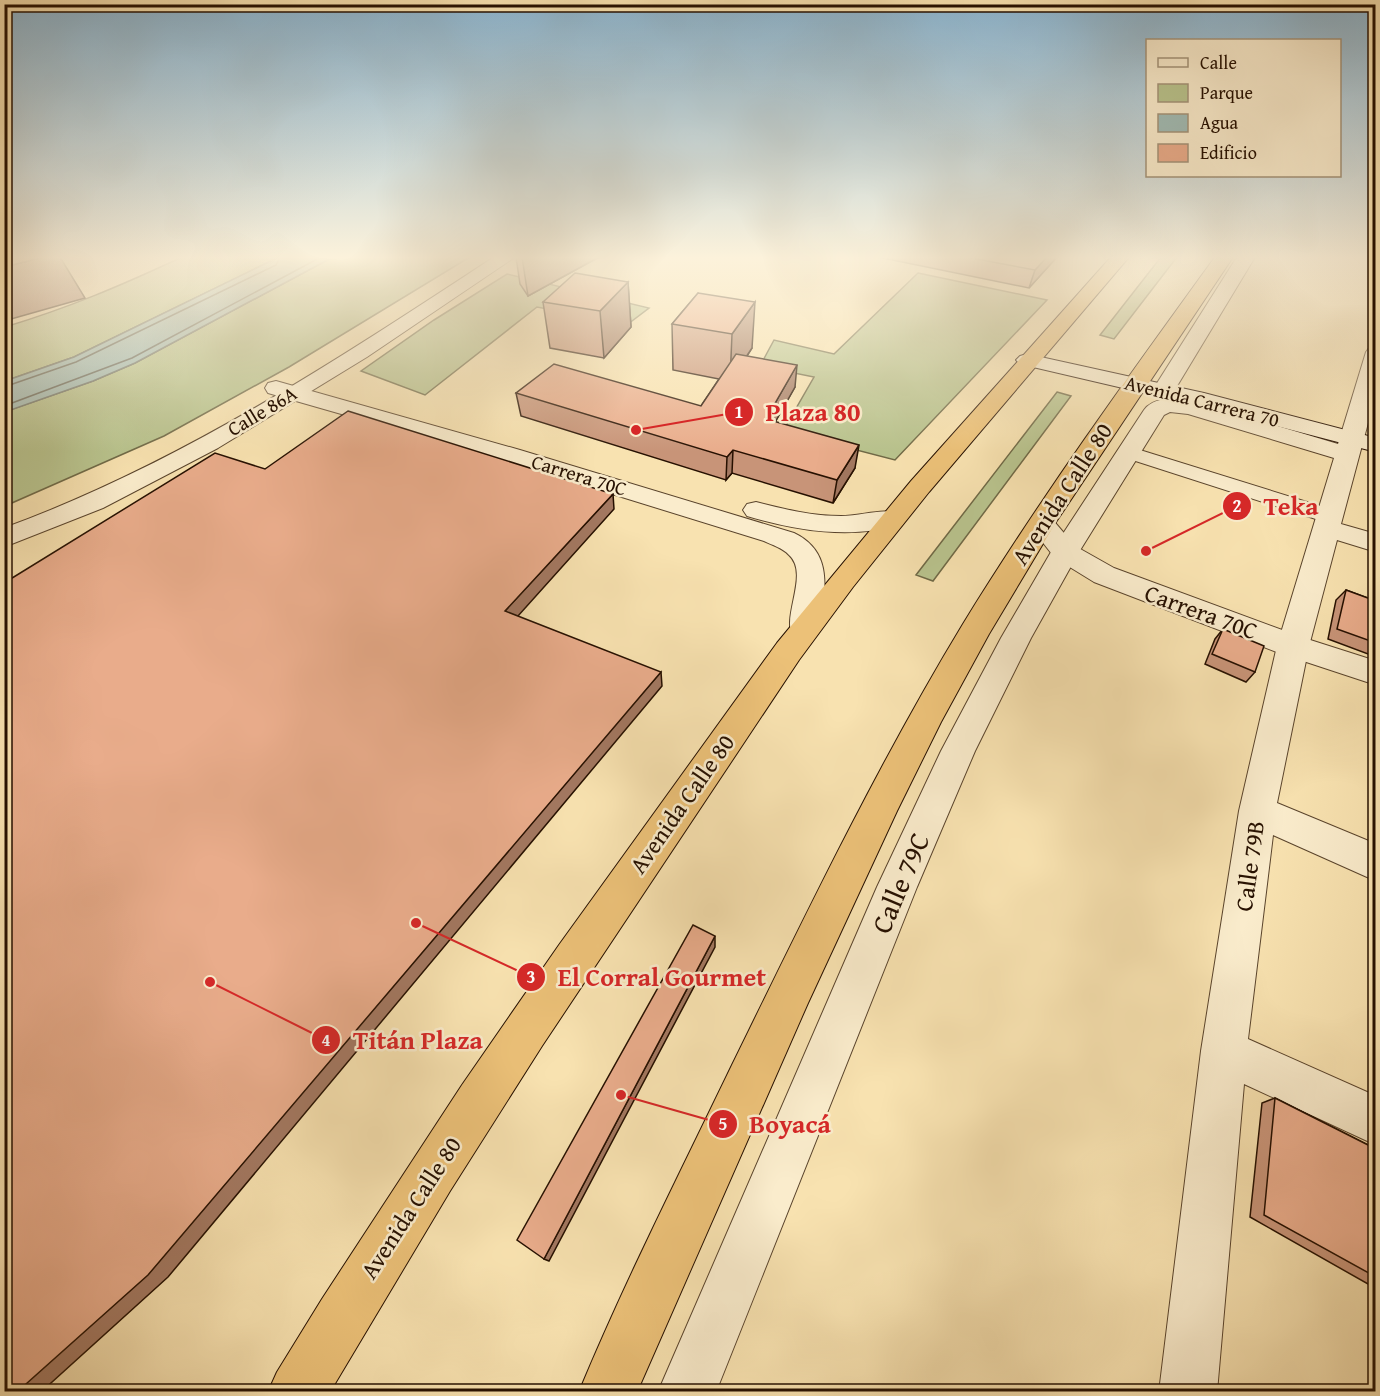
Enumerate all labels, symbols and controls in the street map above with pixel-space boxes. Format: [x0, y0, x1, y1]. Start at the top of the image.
legend [1146, 39, 1341, 177]
text: Calle [1200, 49, 1237, 76]
text: Parque [1200, 79, 1253, 106]
text: Agua [1200, 109, 1239, 136]
text: Edificio [1200, 139, 1257, 166]
street label: Avenida Carrera 70 [1122, 367, 1283, 434]
street label: Calle 86A [221, 378, 302, 443]
callout: Plaza 80 [724, 390, 873, 434]
text: Plaza 80 [766, 392, 860, 431]
text: 1 [734, 398, 744, 425]
street label: Avenida Calle 80 [1002, 416, 1121, 572]
street label: Carrera 70C [528, 446, 630, 503]
callout: Teka [1222, 484, 1331, 528]
text: Teka [1263, 486, 1319, 525]
text: 2 [1232, 492, 1242, 519]
street label: Carrera 70C [1140, 575, 1262, 648]
street label: Avenida Calle 80 [620, 727, 743, 881]
street label: Calle 79B [1226, 818, 1273, 913]
street label: Calle 79C [860, 826, 939, 939]
callout: El Corral Gourmet [516, 955, 778, 999]
text: El Corral Gourmet [558, 957, 766, 996]
text: 3 [526, 963, 536, 990]
callout: Titán Plaza [311, 1018, 495, 1062]
text: Titán Plaza [353, 1020, 484, 1059]
text: 4 [321, 1026, 331, 1053]
callout: Boyacá [708, 1102, 843, 1146]
text: Boyacá [749, 1104, 831, 1143]
text: 5 [718, 1110, 728, 1137]
street label: Avenida Calle 80 [351, 1130, 470, 1286]

